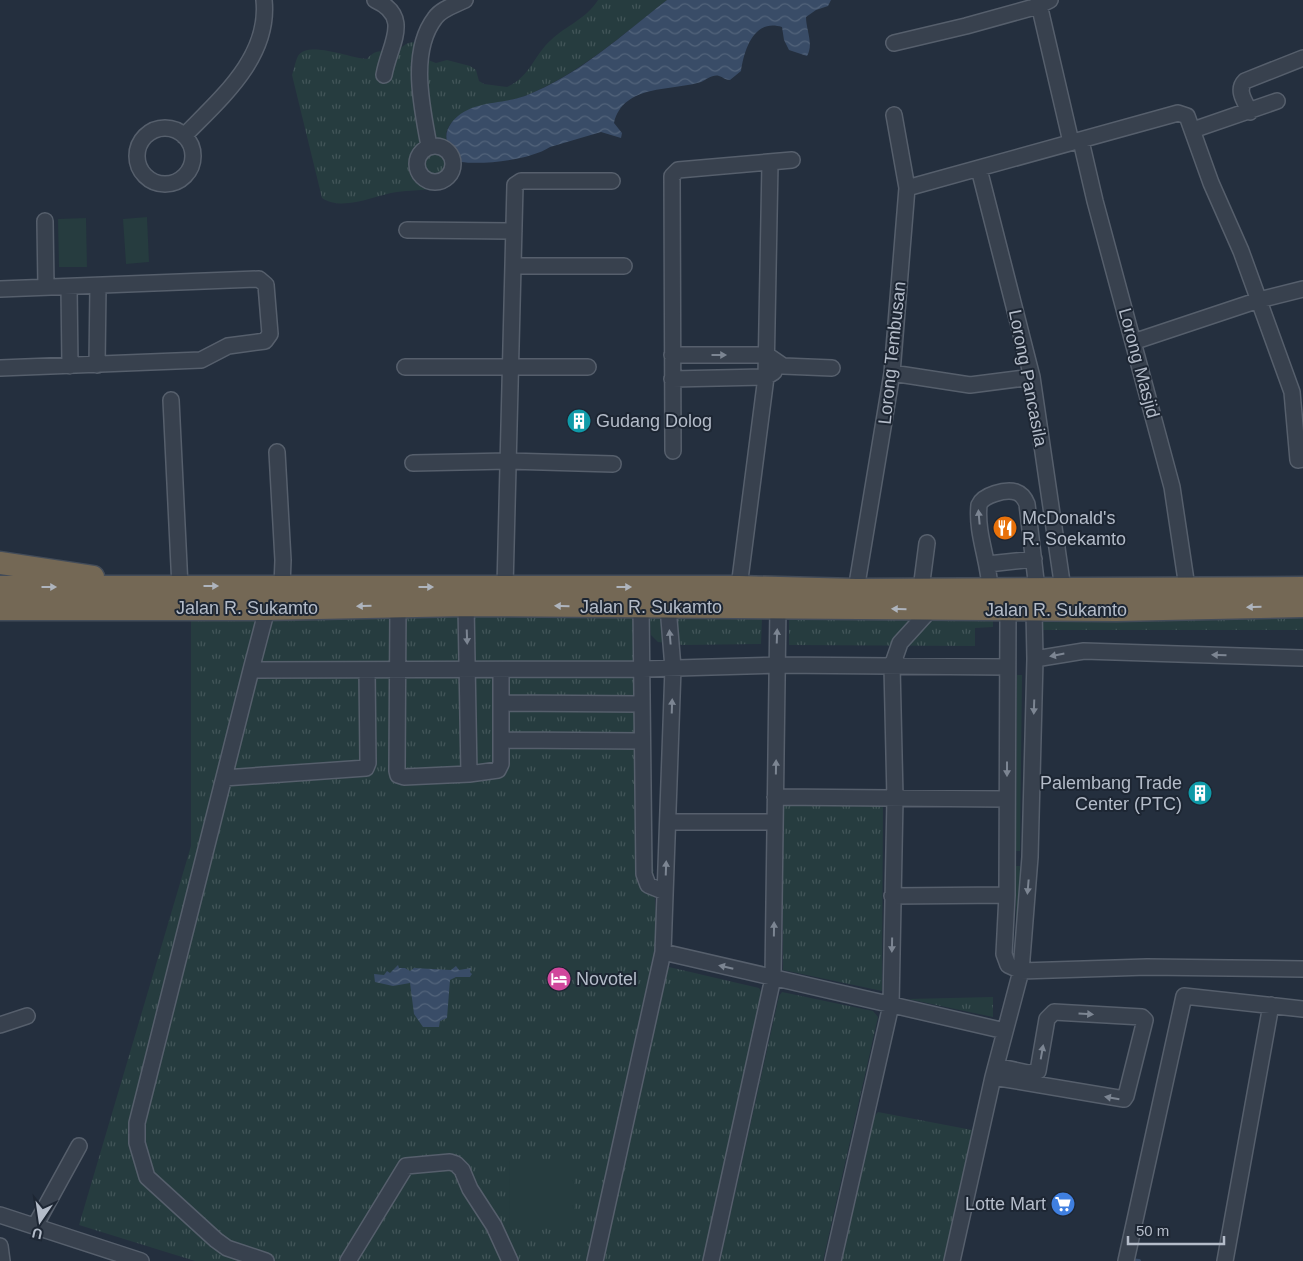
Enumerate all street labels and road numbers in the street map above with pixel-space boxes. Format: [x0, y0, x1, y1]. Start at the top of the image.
street label: Lorong Tembusan [875, 280, 909, 426]
street label: Lorong Masjid [1115, 306, 1163, 420]
street label: Lorong Pancasila [1005, 308, 1051, 449]
street label: Jalan R. Sukamto [580, 597, 722, 617]
street label: Jalan R. Sukamto [176, 598, 318, 618]
street label: Jalan R. Sukamto [985, 600, 1127, 620]

